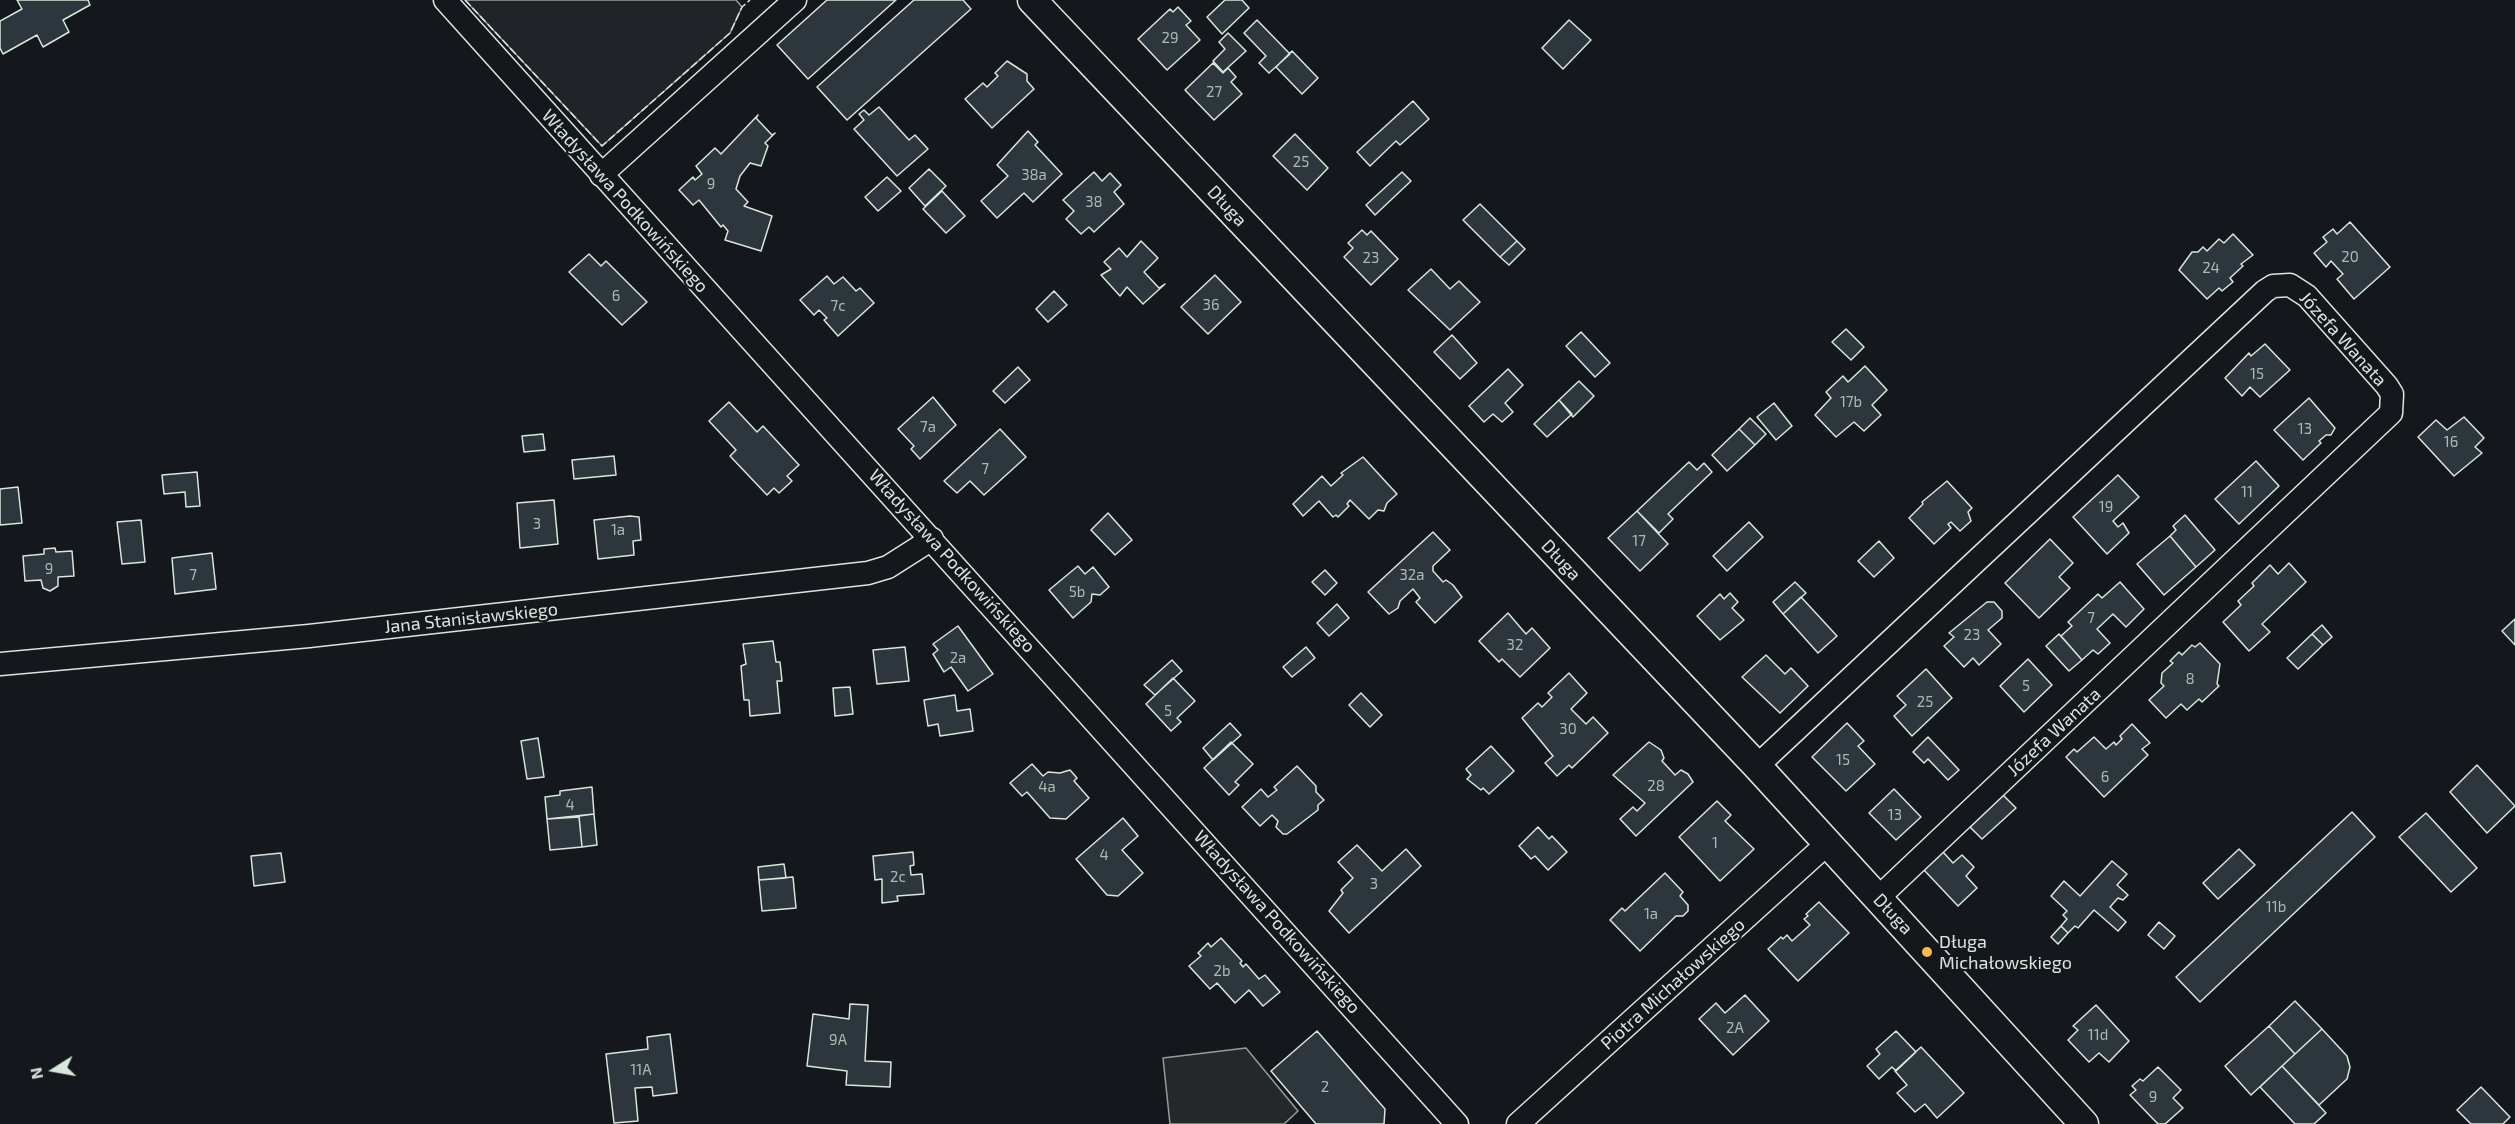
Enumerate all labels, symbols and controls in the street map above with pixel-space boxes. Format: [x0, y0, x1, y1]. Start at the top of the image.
house number: 29 [1161, 29, 1179, 47]
house number: 27 [1206, 83, 1222, 101]
street label: Władysława Podkowińskiego [537, 105, 713, 297]
house number: 25 [1293, 153, 1309, 171]
house number: 38a [1021, 166, 1047, 184]
house number: 9 [707, 175, 715, 193]
street label: Długa [1203, 181, 1251, 231]
house number: 38 [1085, 193, 1103, 211]
house number: 20 [2341, 248, 2359, 266]
house number: 23 [1363, 249, 1379, 267]
house number: 24 [2202, 259, 2220, 277]
house number: 6 [612, 287, 620, 305]
street label: Józefa Wanata [2295, 287, 2391, 391]
house number: 36 [1203, 296, 1219, 314]
house number: 7c [830, 297, 846, 315]
house number: 15 [2250, 365, 2264, 383]
house number: 17b [1840, 393, 1862, 411]
house number: 7a [920, 418, 936, 436]
house number: 13 [2298, 420, 2312, 438]
house number: 16 [2444, 433, 2458, 451]
house number: 7 [981, 460, 989, 478]
street label: Władysława Podkowińskiego [864, 465, 1040, 657]
house number: 11 [2241, 483, 2253, 501]
house number: 19 [2099, 498, 2113, 516]
house number: 3 [533, 515, 541, 533]
house number: 1a [611, 521, 625, 539]
house number: 17 [1632, 532, 1646, 550]
street label: Długa [1537, 535, 1585, 585]
house number: 9 [45, 560, 53, 578]
house number: 7 [189, 566, 197, 584]
house number: 32a [1399, 566, 1425, 584]
house number: 5b [1069, 583, 1085, 601]
street label: Jana Stanisławskiego [383, 598, 559, 638]
house number: 7 [2087, 609, 2095, 627]
house number: 23 [1964, 626, 1980, 644]
house number: 32 [1507, 636, 1523, 654]
house number: 2a [950, 649, 966, 667]
house number: 8 [2185, 670, 2195, 688]
house number: 5 [2022, 677, 2030, 695]
street label: Józefa Wanata [2003, 683, 2105, 781]
house number: 25 [1917, 693, 1933, 711]
house number: 5 [1164, 702, 1172, 720]
house number: 30 [1559, 720, 1577, 738]
house number: 15 [1836, 751, 1850, 769]
house number: 6 [2101, 768, 2109, 786]
house number: 28 [1647, 777, 1665, 795]
house number: 4a [1038, 778, 1056, 796]
house number: 4 [565, 796, 575, 814]
house number: 13 [1888, 806, 1902, 824]
street label: Władysława Podkowińskiego [1189, 826, 1365, 1018]
house number: 1 [1712, 834, 1718, 852]
house number: 4 [1099, 846, 1109, 864]
house number: 2c [890, 868, 906, 886]
house number: 3 [1370, 875, 1378, 893]
street label: Długa [1869, 889, 1917, 939]
house number: 11b [2266, 898, 2286, 916]
house number: 1a [1644, 905, 1658, 923]
street label: Piotra Michałowskiego [1597, 914, 1749, 1054]
place label: Długa Michałowskiego [1939, 931, 2072, 974]
marker: Długa Michałowskiego [1920, 945, 1934, 959]
house number: 2b [1214, 962, 1230, 980]
house number: 2A [1726, 1019, 1744, 1037]
house number: 11d [2088, 1026, 2108, 1044]
house number: 9A [829, 1031, 847, 1049]
north arrow [24, 1040, 84, 1100]
house number: 11A [630, 1061, 652, 1079]
text: N [25, 1066, 46, 1081]
house number: 2 [1321, 1078, 1329, 1096]
house number: 9 [2149, 1088, 2157, 1106]

